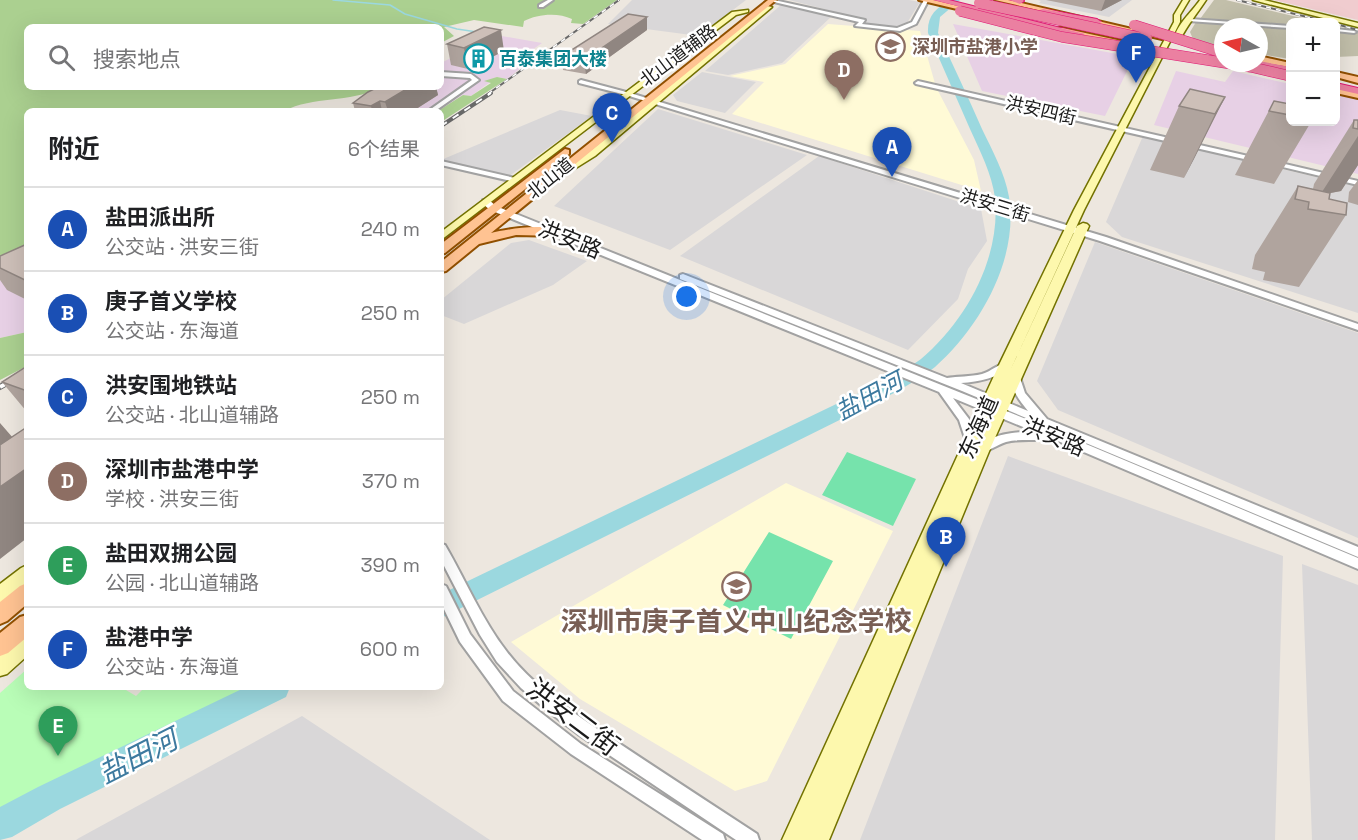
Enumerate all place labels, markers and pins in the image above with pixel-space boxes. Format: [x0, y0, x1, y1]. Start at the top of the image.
school or university icon: 深圳市盐港小学 [875, 30, 907, 62]
pin: F [1116, 34, 1156, 83]
place label: 深圳市盐港小学 [912, 35, 1038, 58]
building icon: 百泰集团大楼 [462, 42, 494, 74]
place label: 百泰集团大楼 [499, 47, 607, 70]
pin: D [824, 51, 864, 100]
pin: C [592, 94, 632, 143]
pin: A [872, 128, 912, 177]
pin: B [926, 518, 966, 567]
school or university icon: 深圳市庚子首义中山纪念学校 [720, 570, 752, 602]
place label: 深圳市庚子首义中山纪念学校 [561, 604, 912, 639]
pin: E [38, 706, 78, 756]

